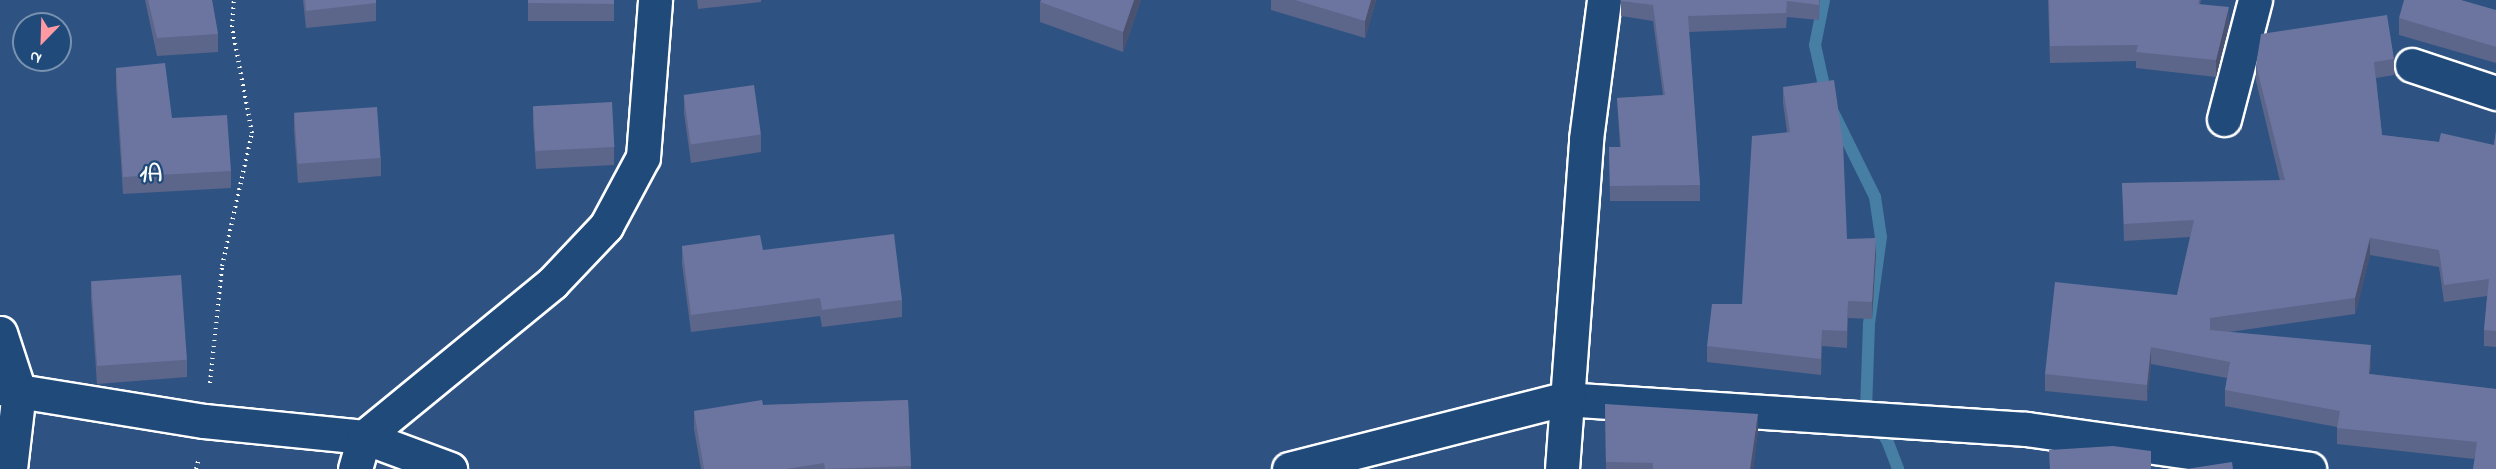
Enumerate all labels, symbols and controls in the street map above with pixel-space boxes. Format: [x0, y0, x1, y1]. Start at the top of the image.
north arrow [12, 12, 72, 72]
text: N [26, 44, 45, 70]
district label: 1A [140, 162, 162, 190]

